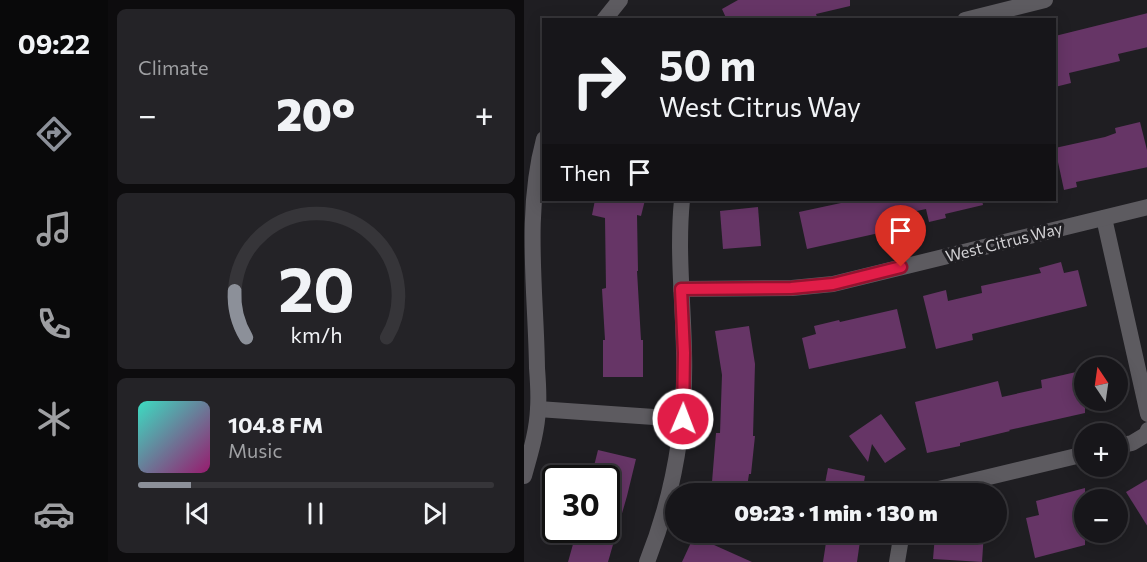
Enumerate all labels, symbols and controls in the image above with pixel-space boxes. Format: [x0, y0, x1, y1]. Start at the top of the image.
text: 09:22 [18, 27, 90, 60]
text: 50 m [659, 38, 756, 90]
icon: right [560, 42, 638, 120]
text: Climate [138, 55, 208, 79]
text: 20° [276, 85, 355, 140]
text: West Citrus Way [659, 90, 861, 123]
text: − [138, 93, 157, 134]
text: + [475, 93, 494, 134]
icon: directions [33, 113, 75, 155]
icon: arrive [623, 156, 656, 189]
text: Then [560, 159, 611, 186]
pin [875, 205, 926, 267]
icon: music [33, 208, 75, 250]
icon: arrive [884, 214, 917, 247]
street label: West Citrus Way [943, 218, 1064, 265]
text: 20 [278, 249, 354, 325]
icon: phone [33, 303, 75, 345]
text: km/h [290, 321, 342, 347]
north arrow [1074, 357, 1128, 411]
map controls [1074, 357, 1128, 543]
position arrow [651, 387, 715, 451]
icon: climate [33, 398, 75, 440]
text: 104.8 FM [228, 411, 323, 438]
button: + [1074, 423, 1128, 477]
text: Music [228, 438, 282, 462]
speed limit sign: 30 [542, 465, 620, 543]
button: − [1074, 489, 1128, 543]
icon: car [33, 493, 75, 535]
icon: previous [181, 497, 214, 530]
icon: pause [299, 497, 332, 530]
icon: next [418, 497, 451, 530]
text: 09:23 · 1 min · 130 m [734, 499, 938, 526]

